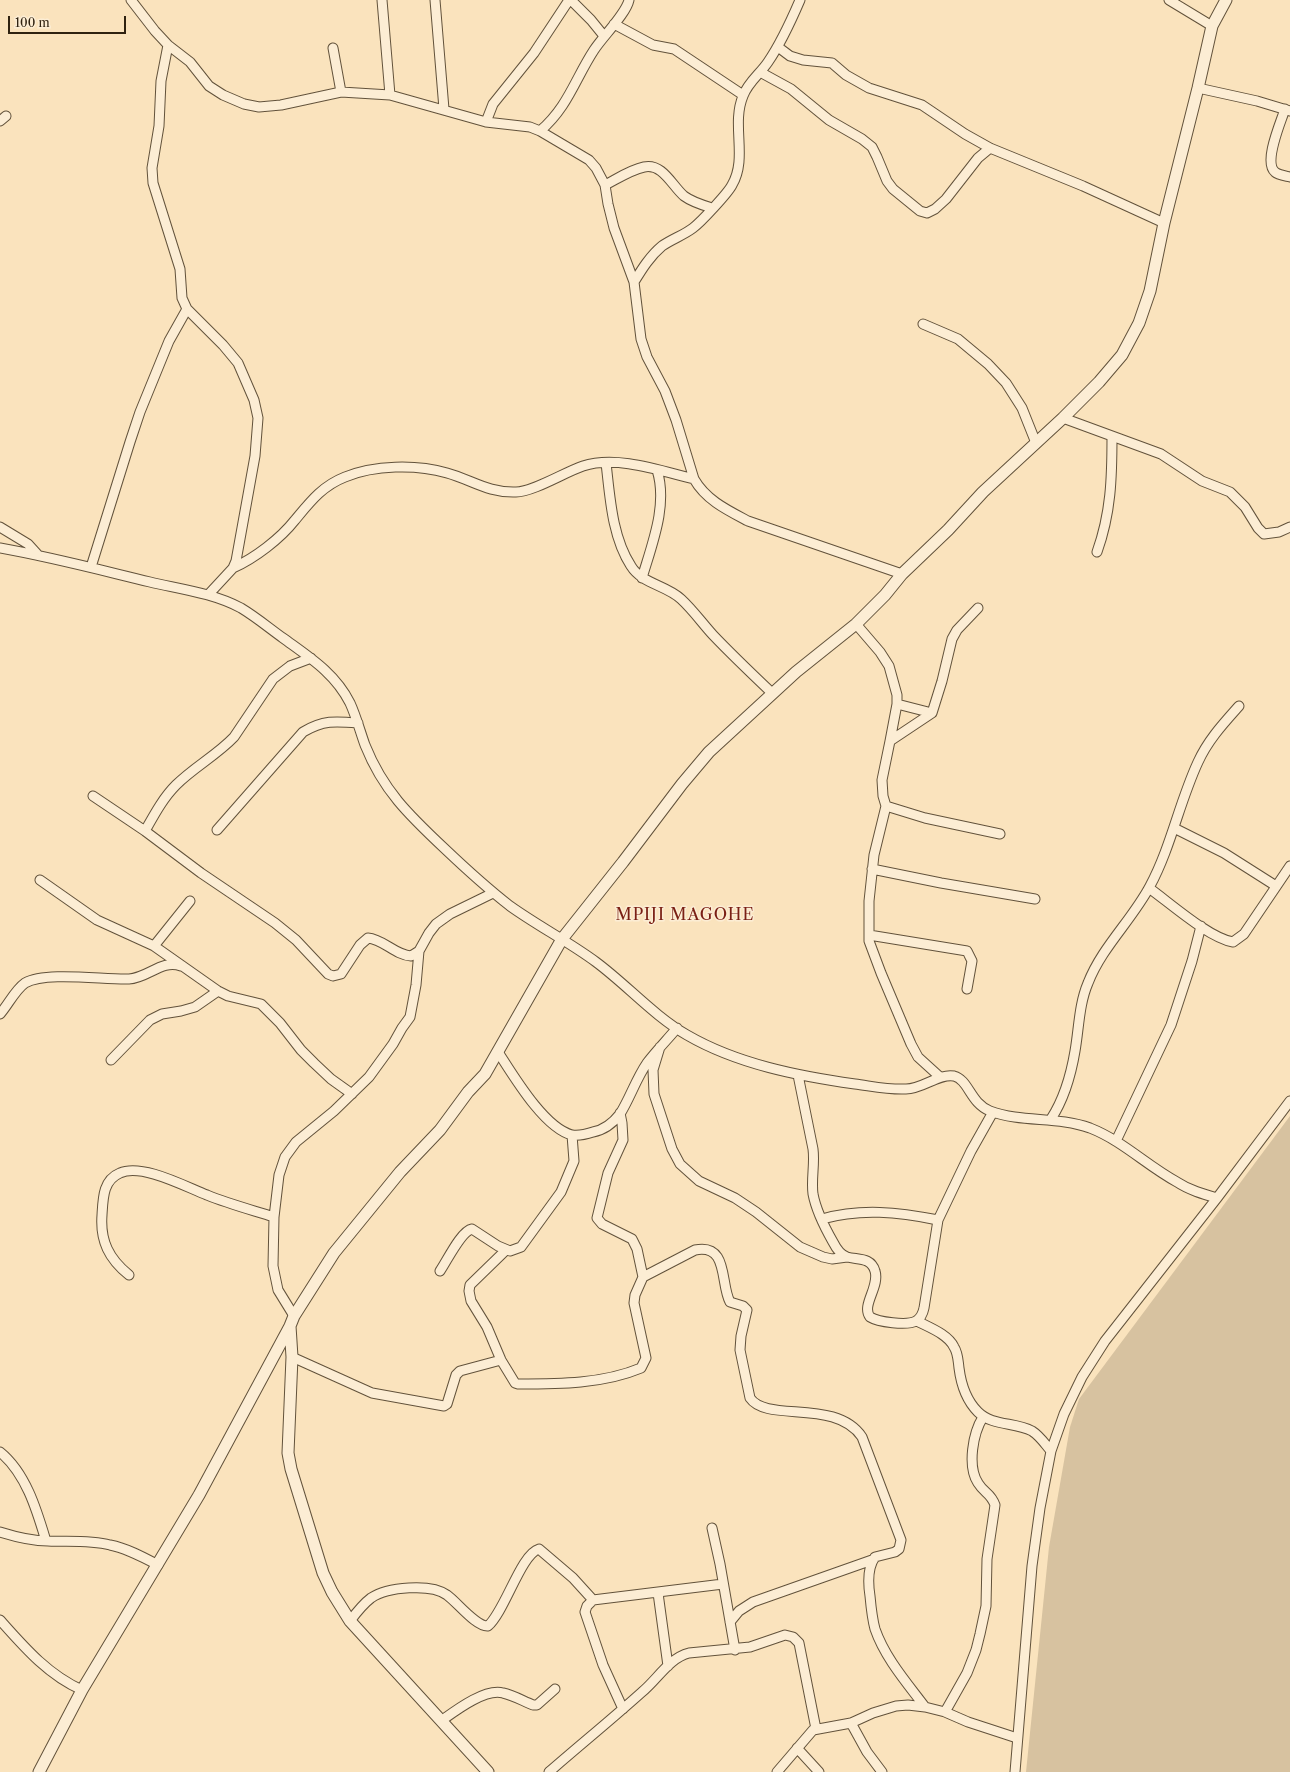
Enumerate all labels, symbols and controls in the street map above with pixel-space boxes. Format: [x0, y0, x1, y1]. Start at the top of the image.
scale bar [10, 8, 128, 34]
text: 100 m [15, 15, 50, 30]
district label: MPIJI MAGOHE [615, 905, 755, 925]

